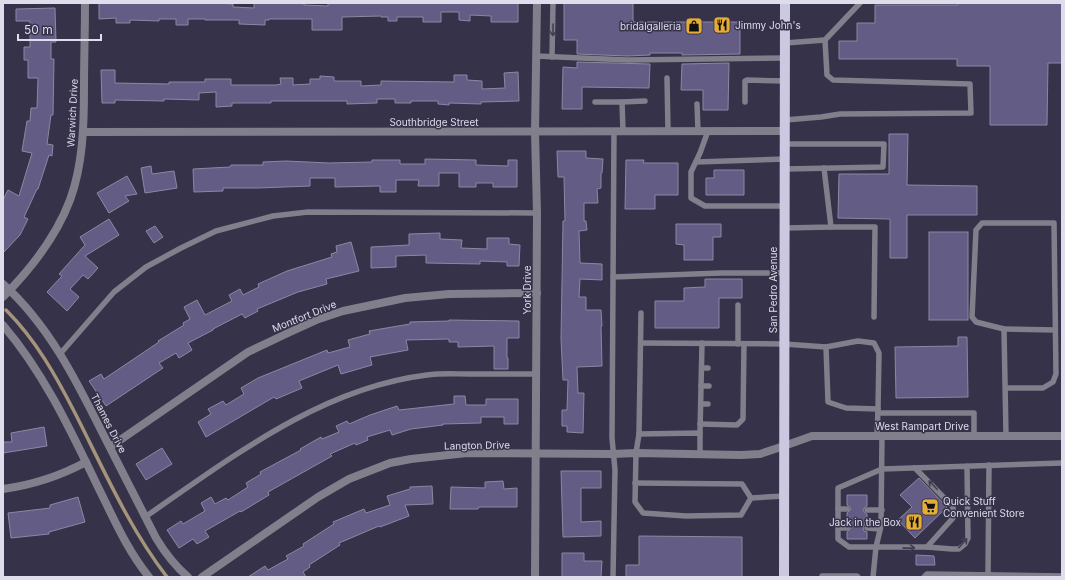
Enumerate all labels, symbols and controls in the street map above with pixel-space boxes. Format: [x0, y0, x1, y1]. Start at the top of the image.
restaurant icon: Jimmy John's [712, 15, 732, 35]
scale bar [18, 16, 101, 42]
shop icon: bridalgalleria [684, 16, 704, 36]
place label: Jimmy John's [735, 19, 801, 31]
place label: bridalgalleria [620, 20, 681, 32]
text: 50 m [24, 22, 53, 37]
one-way arrow [549, 23, 556, 36]
street label: Warwich Drive [64, 78, 80, 148]
street label: Southbridge Street [389, 116, 479, 128]
street label: San Pedro Avenue [767, 247, 779, 333]
street label: York Drive [521, 265, 533, 315]
street label: Montfort Drive [270, 298, 338, 334]
street label: Thames Drive [89, 391, 129, 455]
street label: West Rampart Drive [875, 420, 969, 432]
street label: Langton Drive [444, 438, 510, 452]
one-way arrow [928, 480, 937, 490]
place label: Quick Stuff Convenient Store [943, 495, 1025, 519]
supermarket icon: Quick Stuff Convenient Store [920, 497, 940, 517]
restaurant icon: Jack in the Box [904, 512, 924, 532]
place label: Jack in the Box [829, 516, 902, 528]
one-way arrow [959, 538, 968, 549]
one-way arrow [902, 544, 915, 552]

